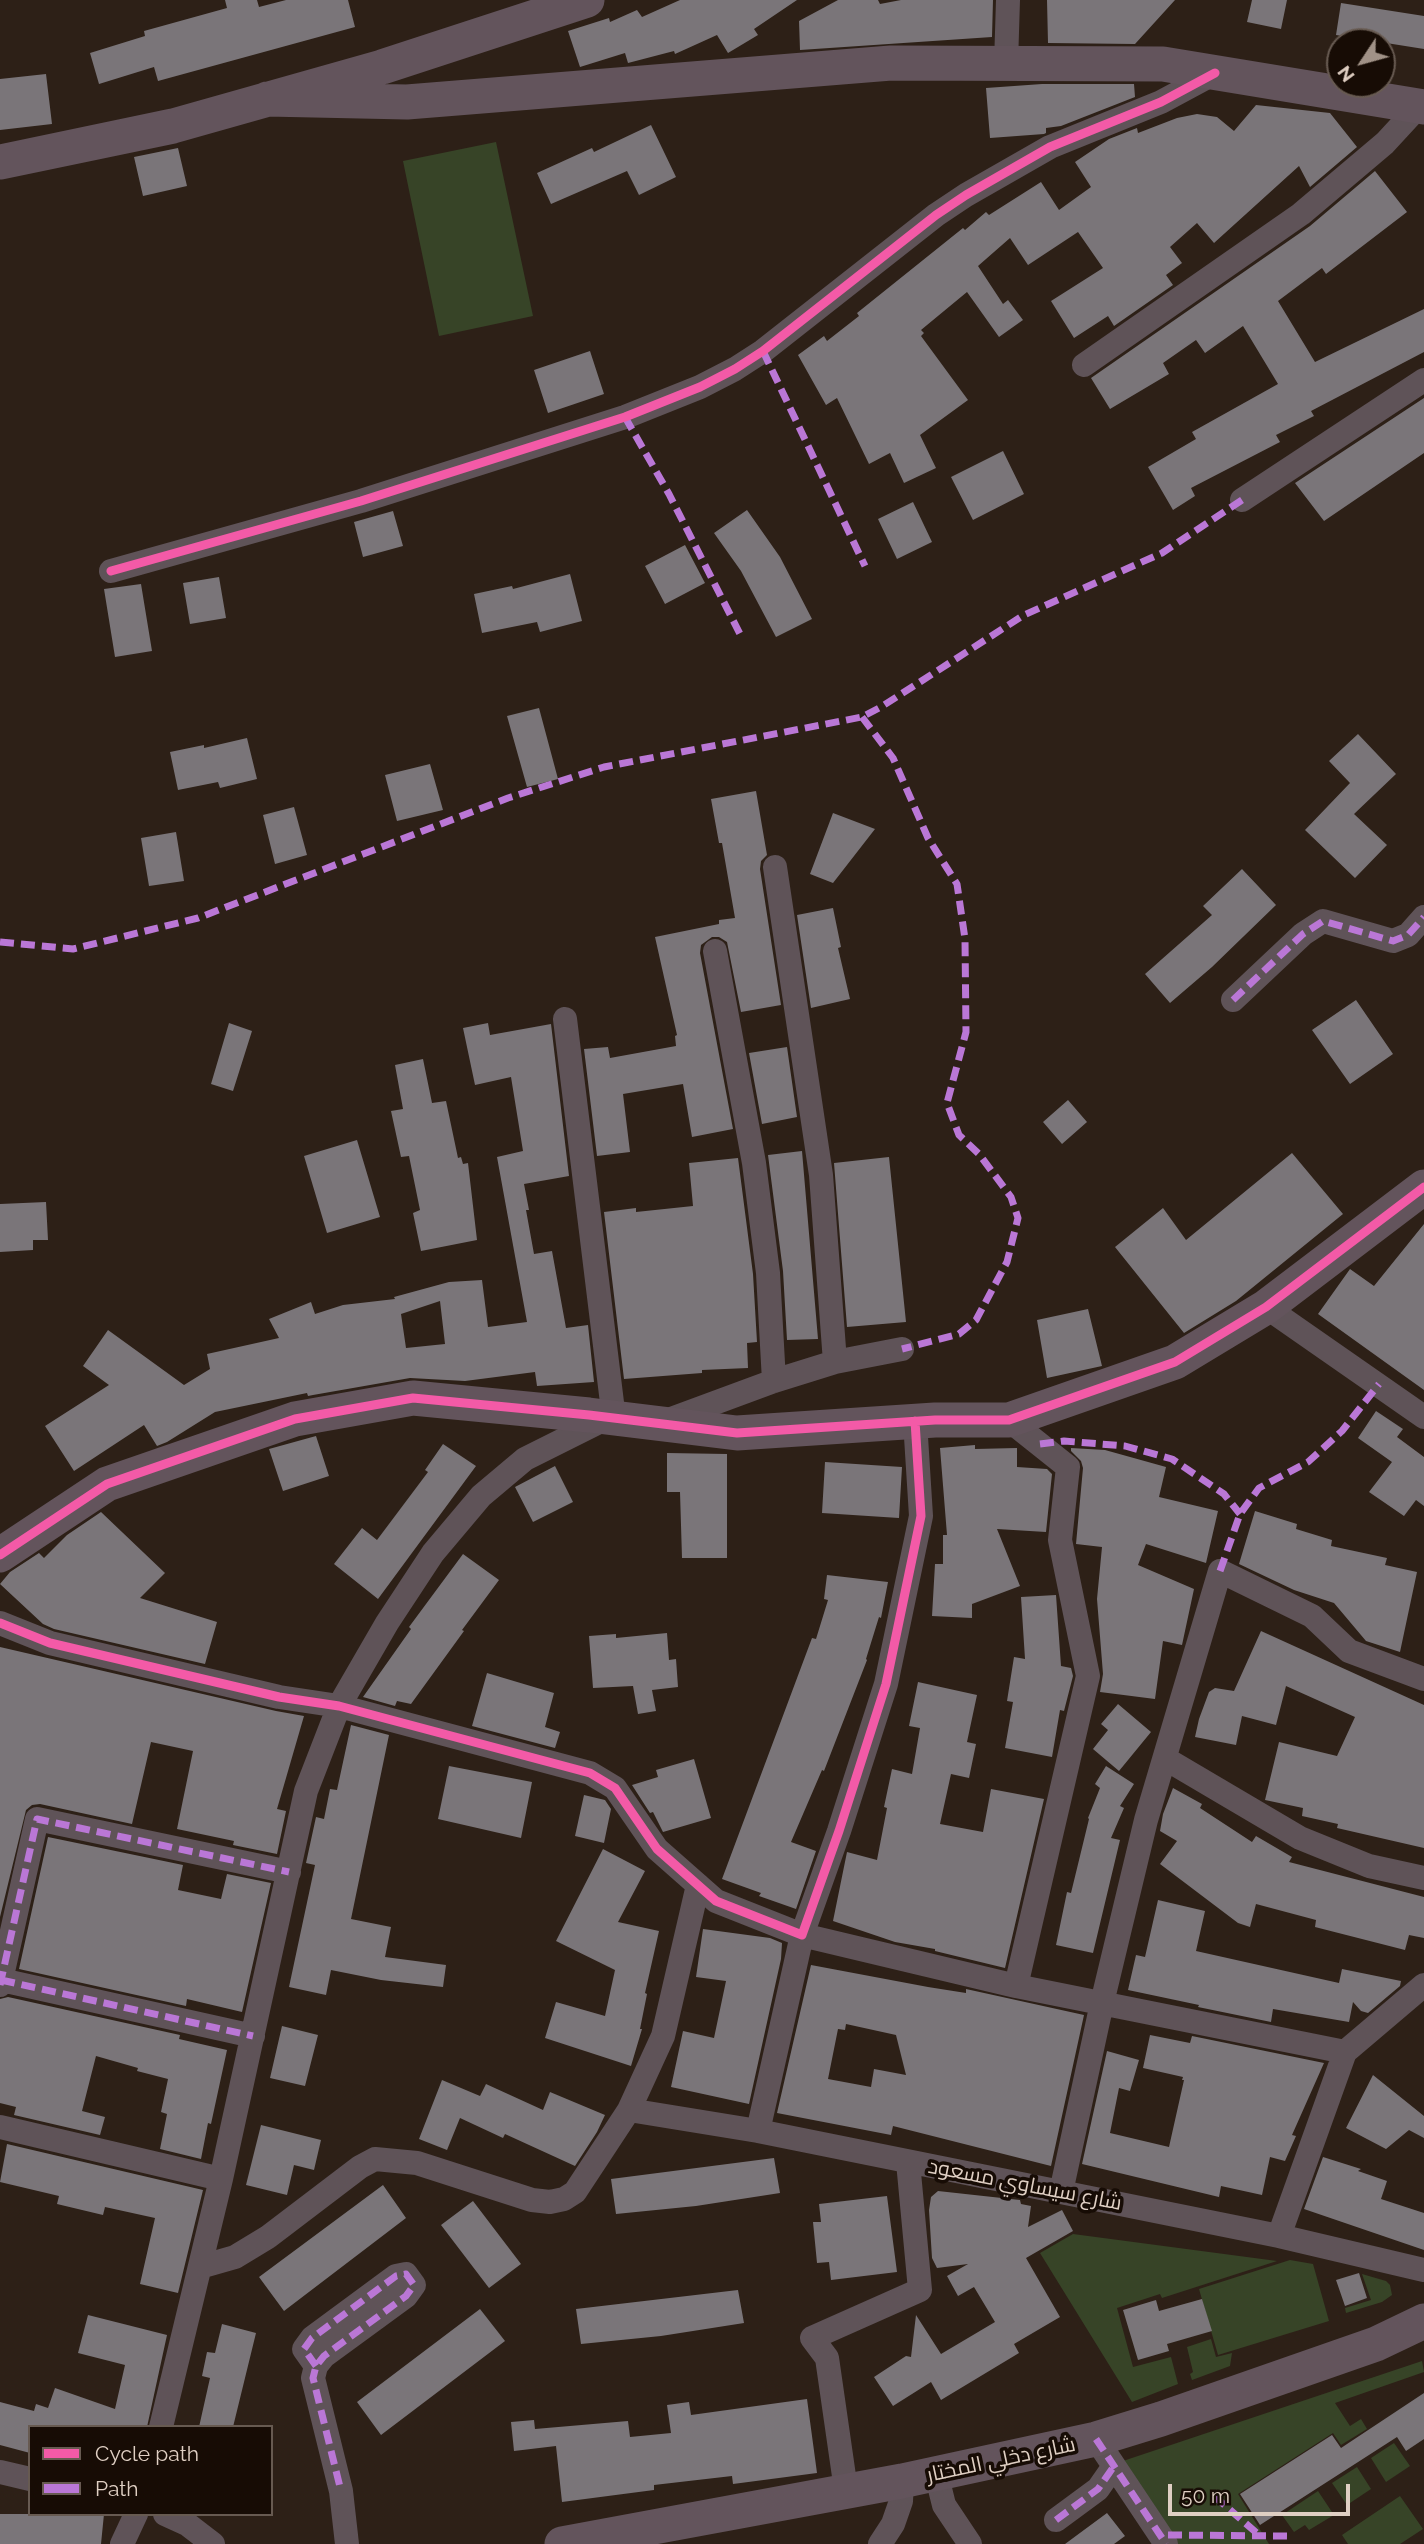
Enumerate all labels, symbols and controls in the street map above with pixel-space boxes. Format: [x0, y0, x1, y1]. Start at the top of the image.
north arrow [1326, 28, 1396, 98]
text: N [1332, 62, 1359, 86]
street label: شارع سيساوي مسعود [926, 2154, 1124, 2216]
legend [28, 2425, 273, 2516]
street label: شارع دخلي المختار [924, 2432, 1078, 2488]
text: Cycle path [95, 2441, 199, 2466]
scale bar [1172, 2470, 1354, 2514]
text: Path [95, 2476, 139, 2501]
text: 50 m [1181, 2483, 1230, 2508]

